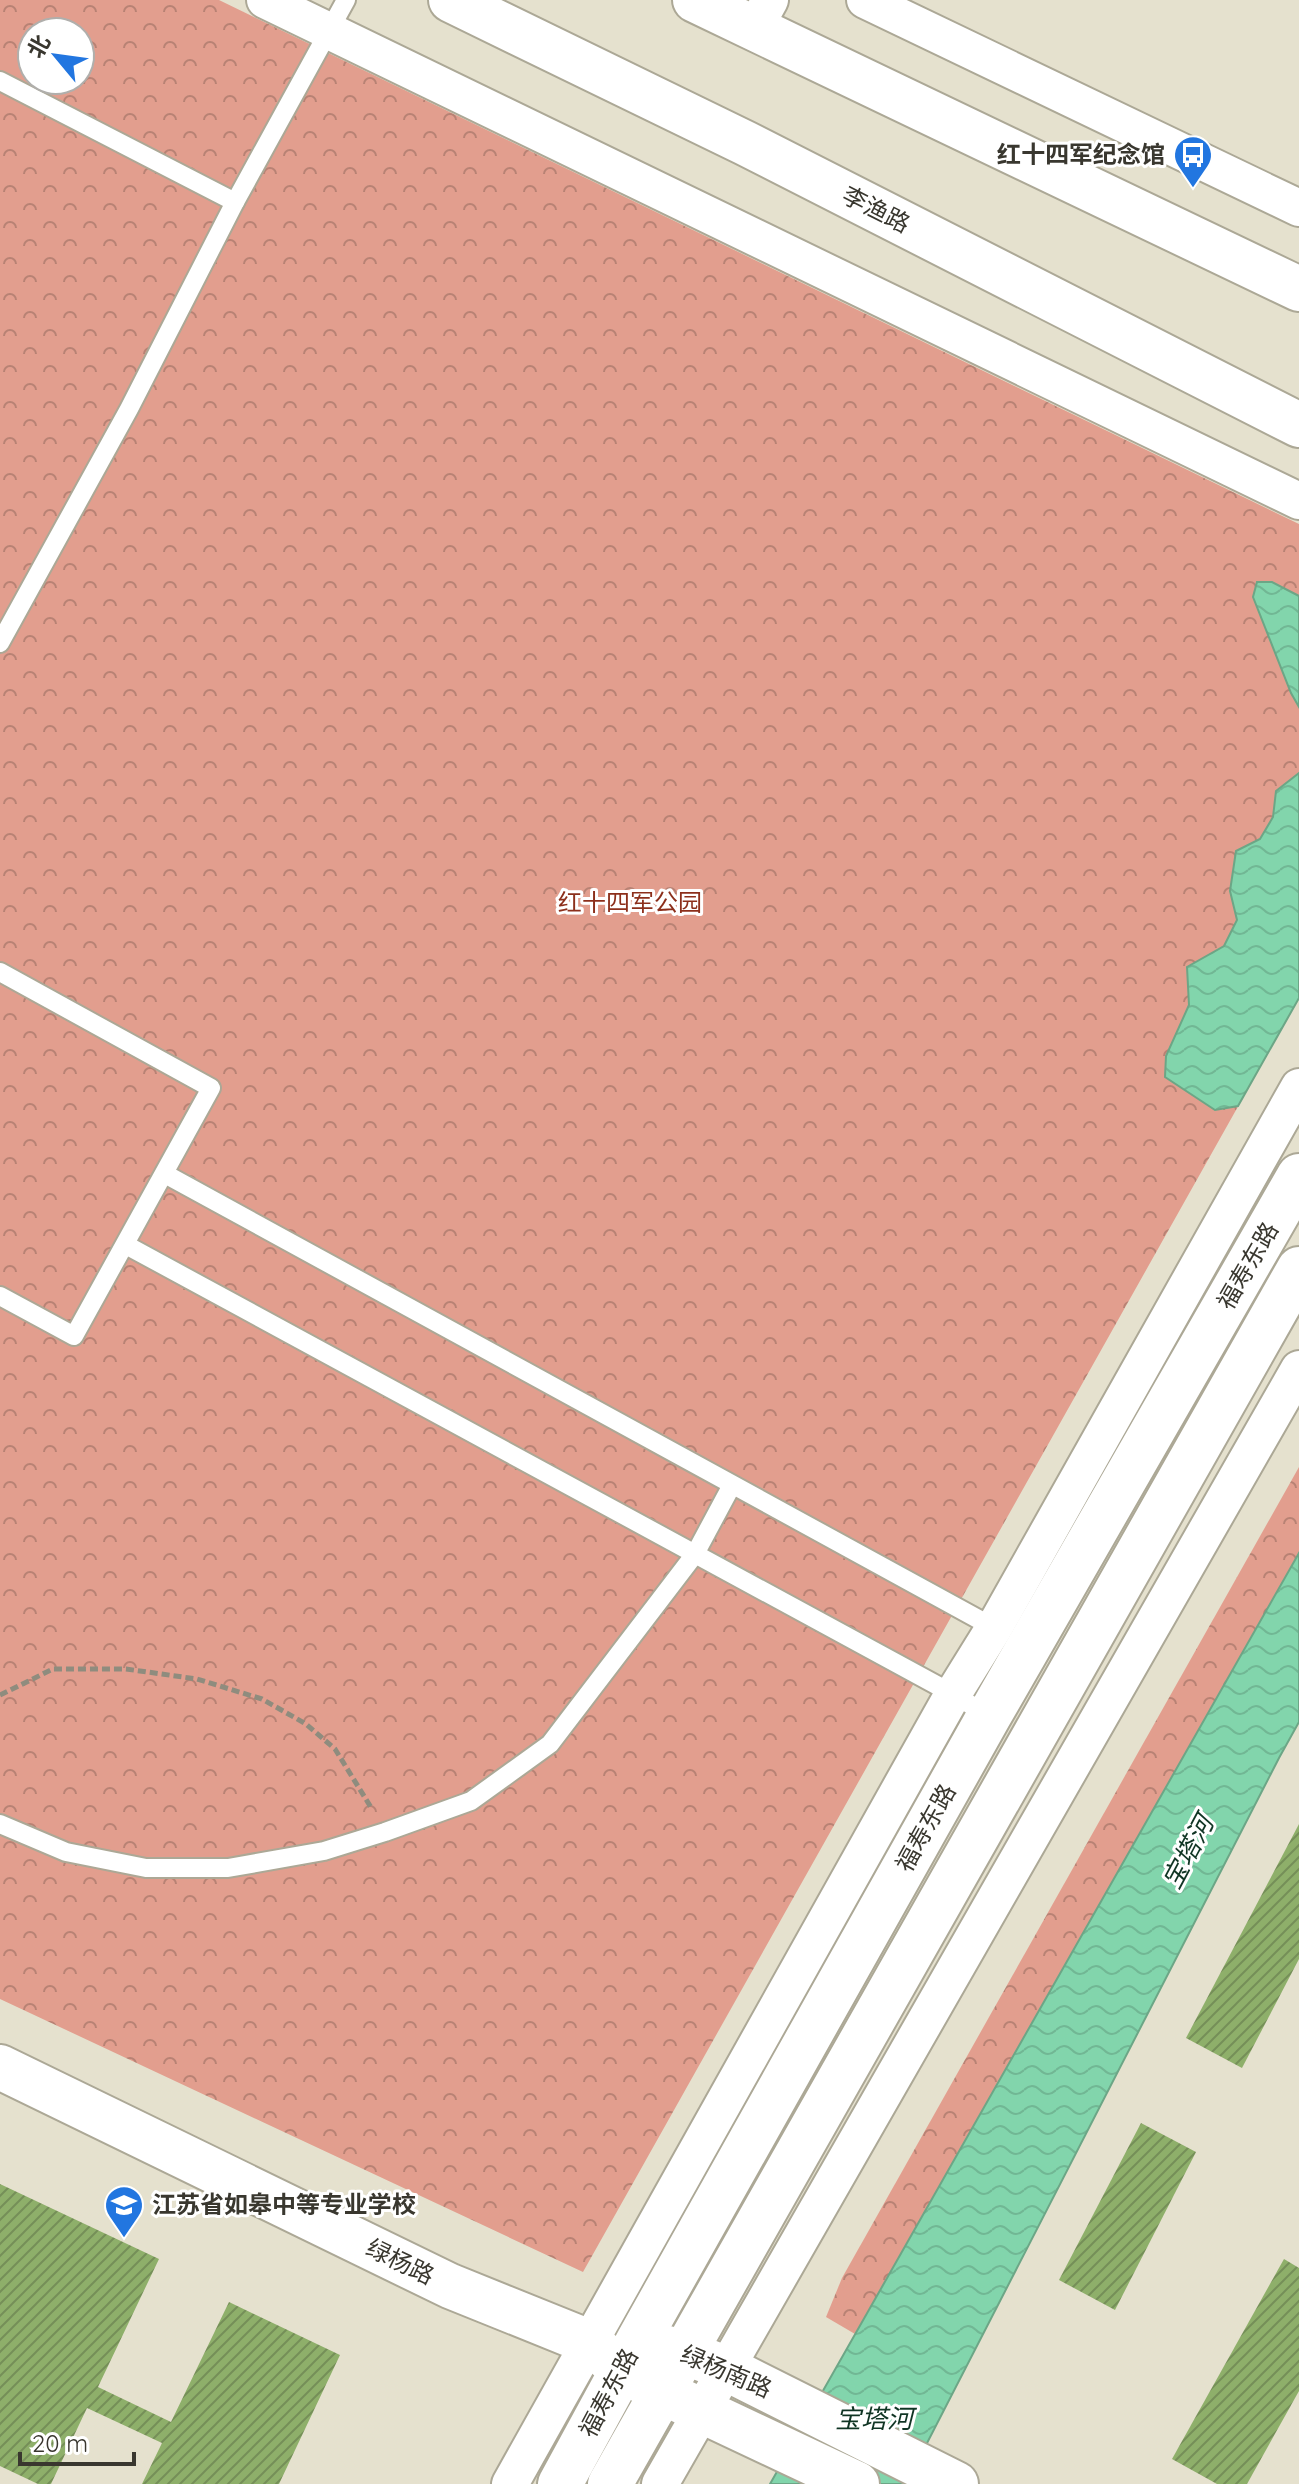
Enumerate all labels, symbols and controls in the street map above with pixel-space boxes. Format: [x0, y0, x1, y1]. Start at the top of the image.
north arrow [16, 16, 96, 96]
text: 北 [21, 30, 56, 63]
bus stop icon: 红十四军纪念馆 [1172, 134, 1214, 189]
place label: 红十四军纪念馆 [997, 139, 1165, 169]
street label: 李渔路 [838, 179, 915, 239]
park label: 红十四军公园 [558, 887, 702, 917]
street label: 福寿东路 [1210, 1216, 1284, 1315]
street label: 福寿东路 [889, 1778, 962, 1877]
water label: 宝塔河 [1155, 1805, 1223, 1894]
school or university icon: 江苏省如皋中等专业学校 [103, 2184, 145, 2239]
place label: 江苏省如皋中等专业学校 [152, 2189, 416, 2219]
street label: 绿杨路 [362, 2232, 439, 2290]
street label: 绿杨南路 [676, 2339, 776, 2404]
street label: 福寿东路 [572, 2343, 644, 2442]
water label: 宝塔河 [835, 2402, 918, 2435]
scale bar [20, 2416, 134, 2466]
text: 20 m [32, 2428, 88, 2458]

